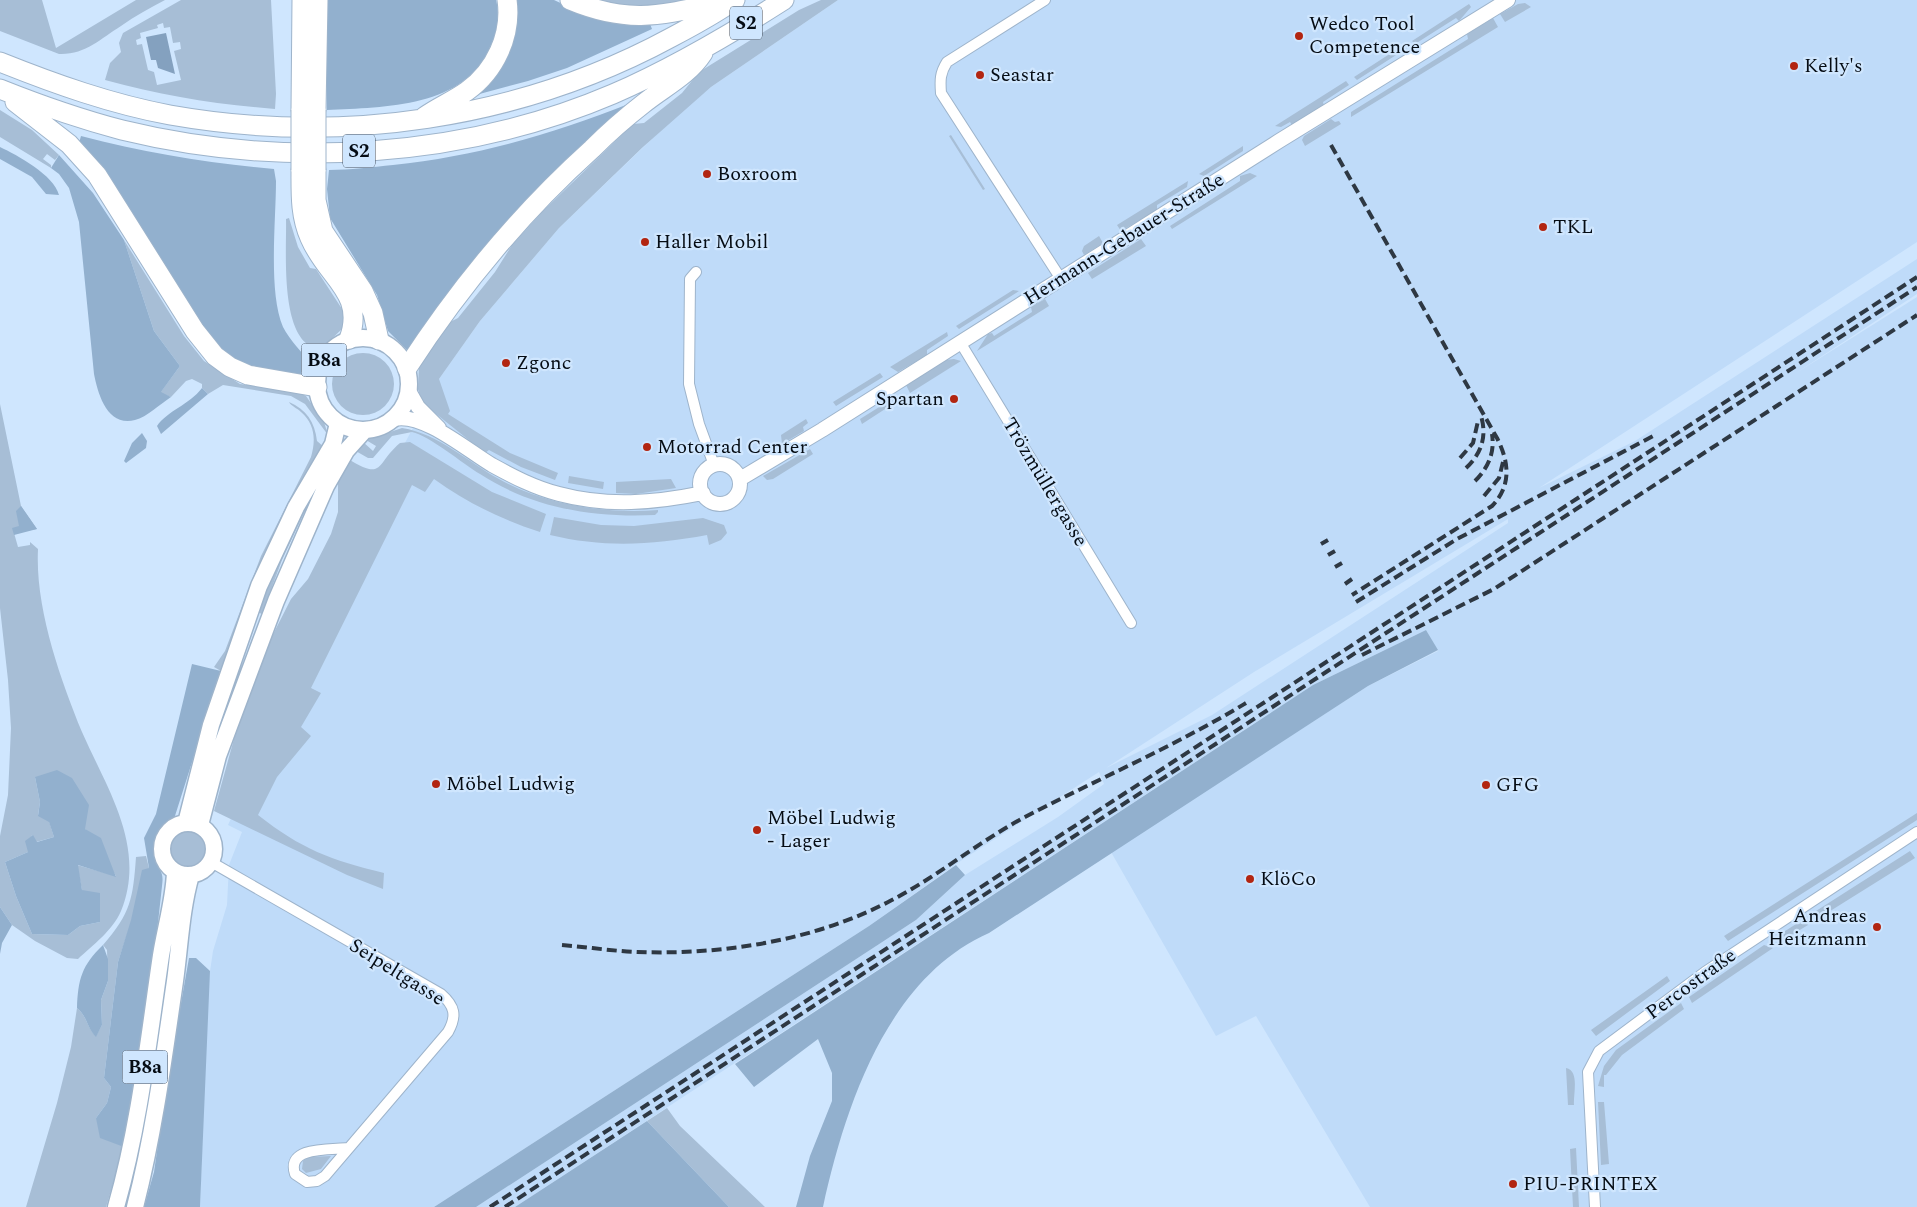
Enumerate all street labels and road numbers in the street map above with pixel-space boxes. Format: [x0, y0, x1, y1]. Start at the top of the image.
road number: S2 [730, 6, 762, 40]
road number: S2 [343, 134, 375, 168]
street label: Hermann-Gebauer-Straße [1018, 165, 1230, 313]
road number: B8a [302, 344, 346, 376]
street label: Trözmüllergasse [995, 412, 1095, 552]
street label: Seipeltgasse [343, 931, 451, 1013]
street label: Percostraße [1639, 941, 1743, 1027]
road number: B8a [122, 1050, 168, 1084]

